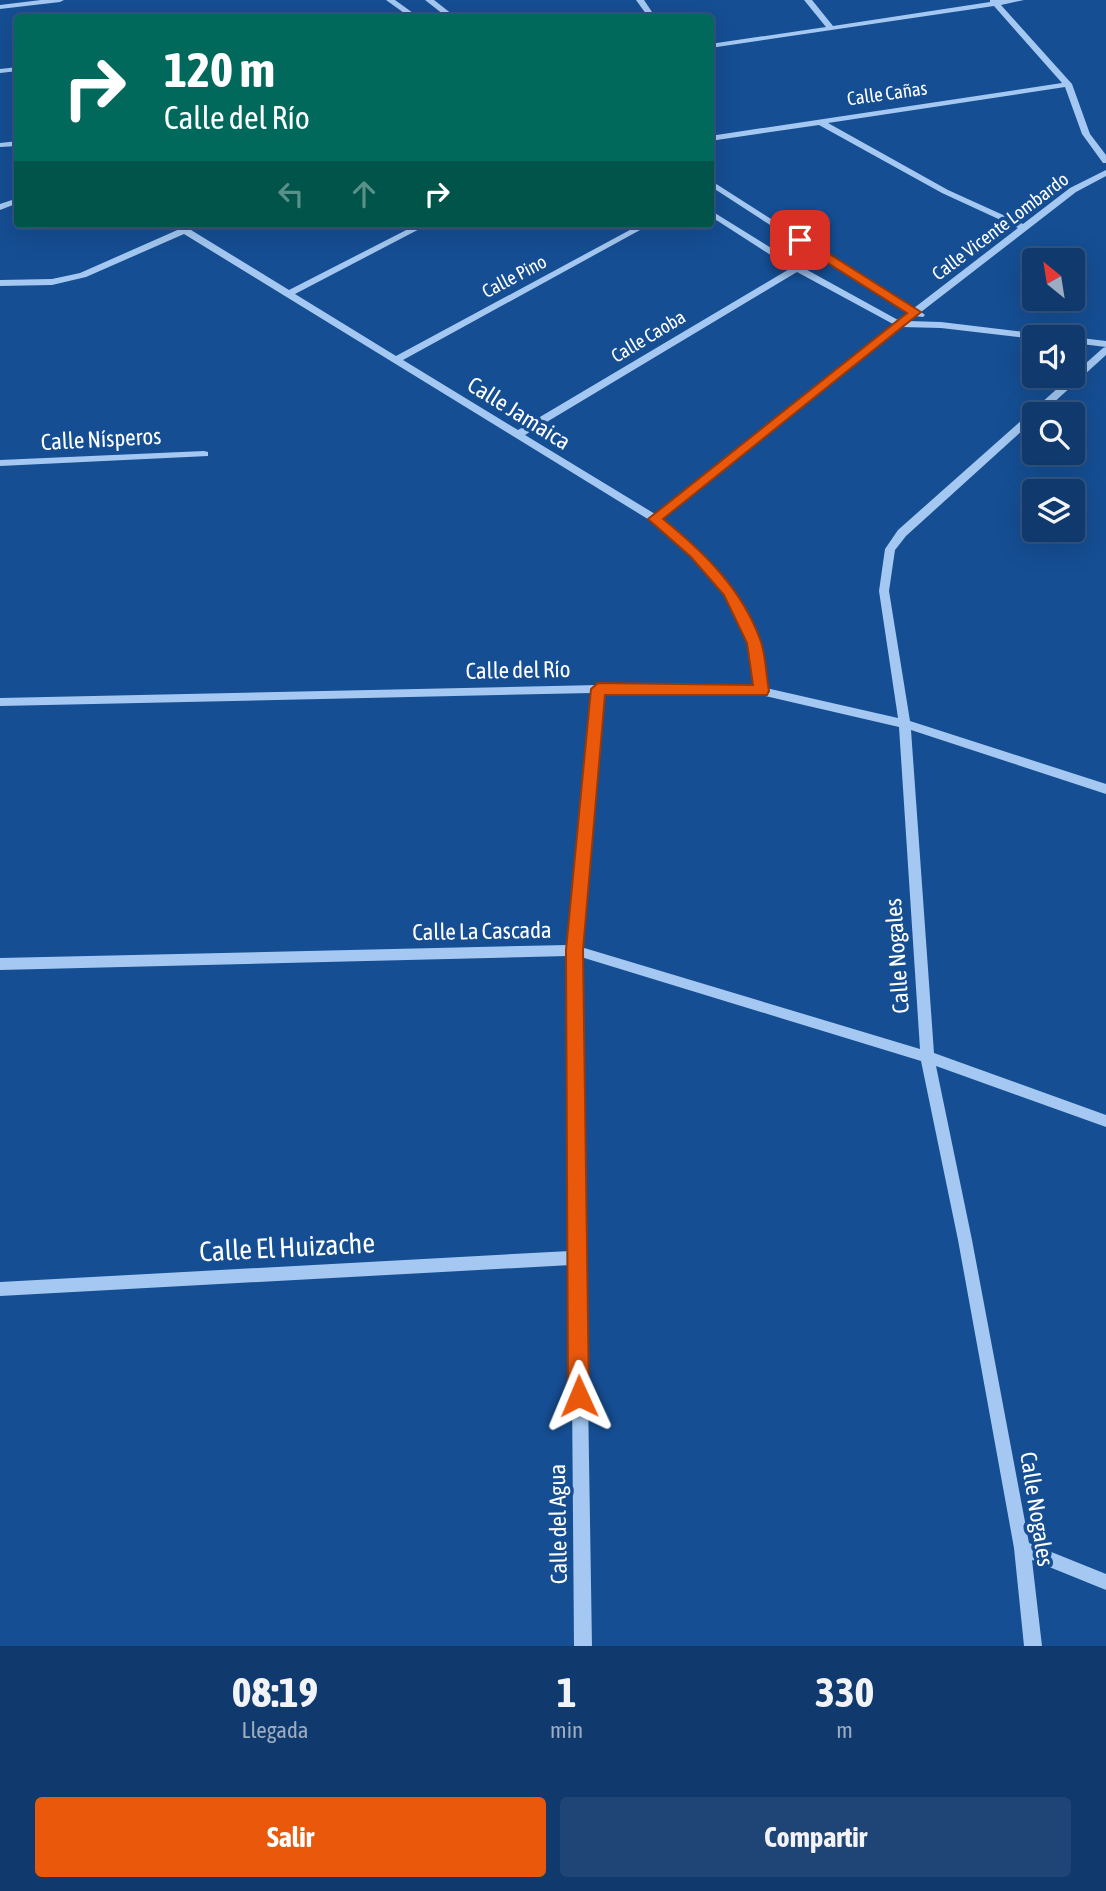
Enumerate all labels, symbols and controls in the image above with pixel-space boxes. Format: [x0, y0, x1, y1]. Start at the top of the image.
text: 120 m [164, 41, 275, 97]
icon: right [49, 42, 140, 133]
street label: Calle Cañas [846, 76, 929, 110]
text: Calle del Río [164, 99, 310, 136]
street label: Calle Vicente Lombardo [928, 168, 1073, 284]
icon: left [272, 175, 310, 213]
icon: ahead [345, 175, 383, 213]
icon: right [418, 175, 456, 213]
pin [770, 210, 830, 270]
icon: arrive [781, 221, 819, 259]
north arrow [1022, 248, 1085, 312]
map controls [1022, 248, 1085, 542]
street label: Calle Pino [478, 250, 550, 302]
street label: Calle Caoba [607, 305, 689, 367]
button: sound [1022, 325, 1085, 388]
street label: Calle Jamaica [463, 371, 575, 455]
button: search [1022, 402, 1085, 465]
street label: Calle Nísperos [40, 423, 162, 455]
button: layers [1022, 479, 1085, 542]
street label: Calle del Río [465, 656, 571, 684]
street label: Calle Nogales [880, 897, 914, 1015]
street label: Calle La Cascada [412, 917, 552, 945]
street label: Calle El Huizache [198, 1226, 376, 1268]
position arrow [542, 1359, 616, 1433]
street label: Calle Nogales [1015, 1450, 1059, 1568]
street label: Calle del Agua [544, 1464, 572, 1584]
text: 08:19 [232, 1668, 318, 1716]
text: 1 [557, 1668, 576, 1716]
text: 330 [815, 1668, 874, 1716]
text: Llegada [242, 1717, 309, 1743]
text: min [550, 1717, 583, 1743]
text: m [836, 1717, 853, 1743]
button: Salir [35, 1797, 546, 1877]
button: Compartir [560, 1797, 1071, 1877]

